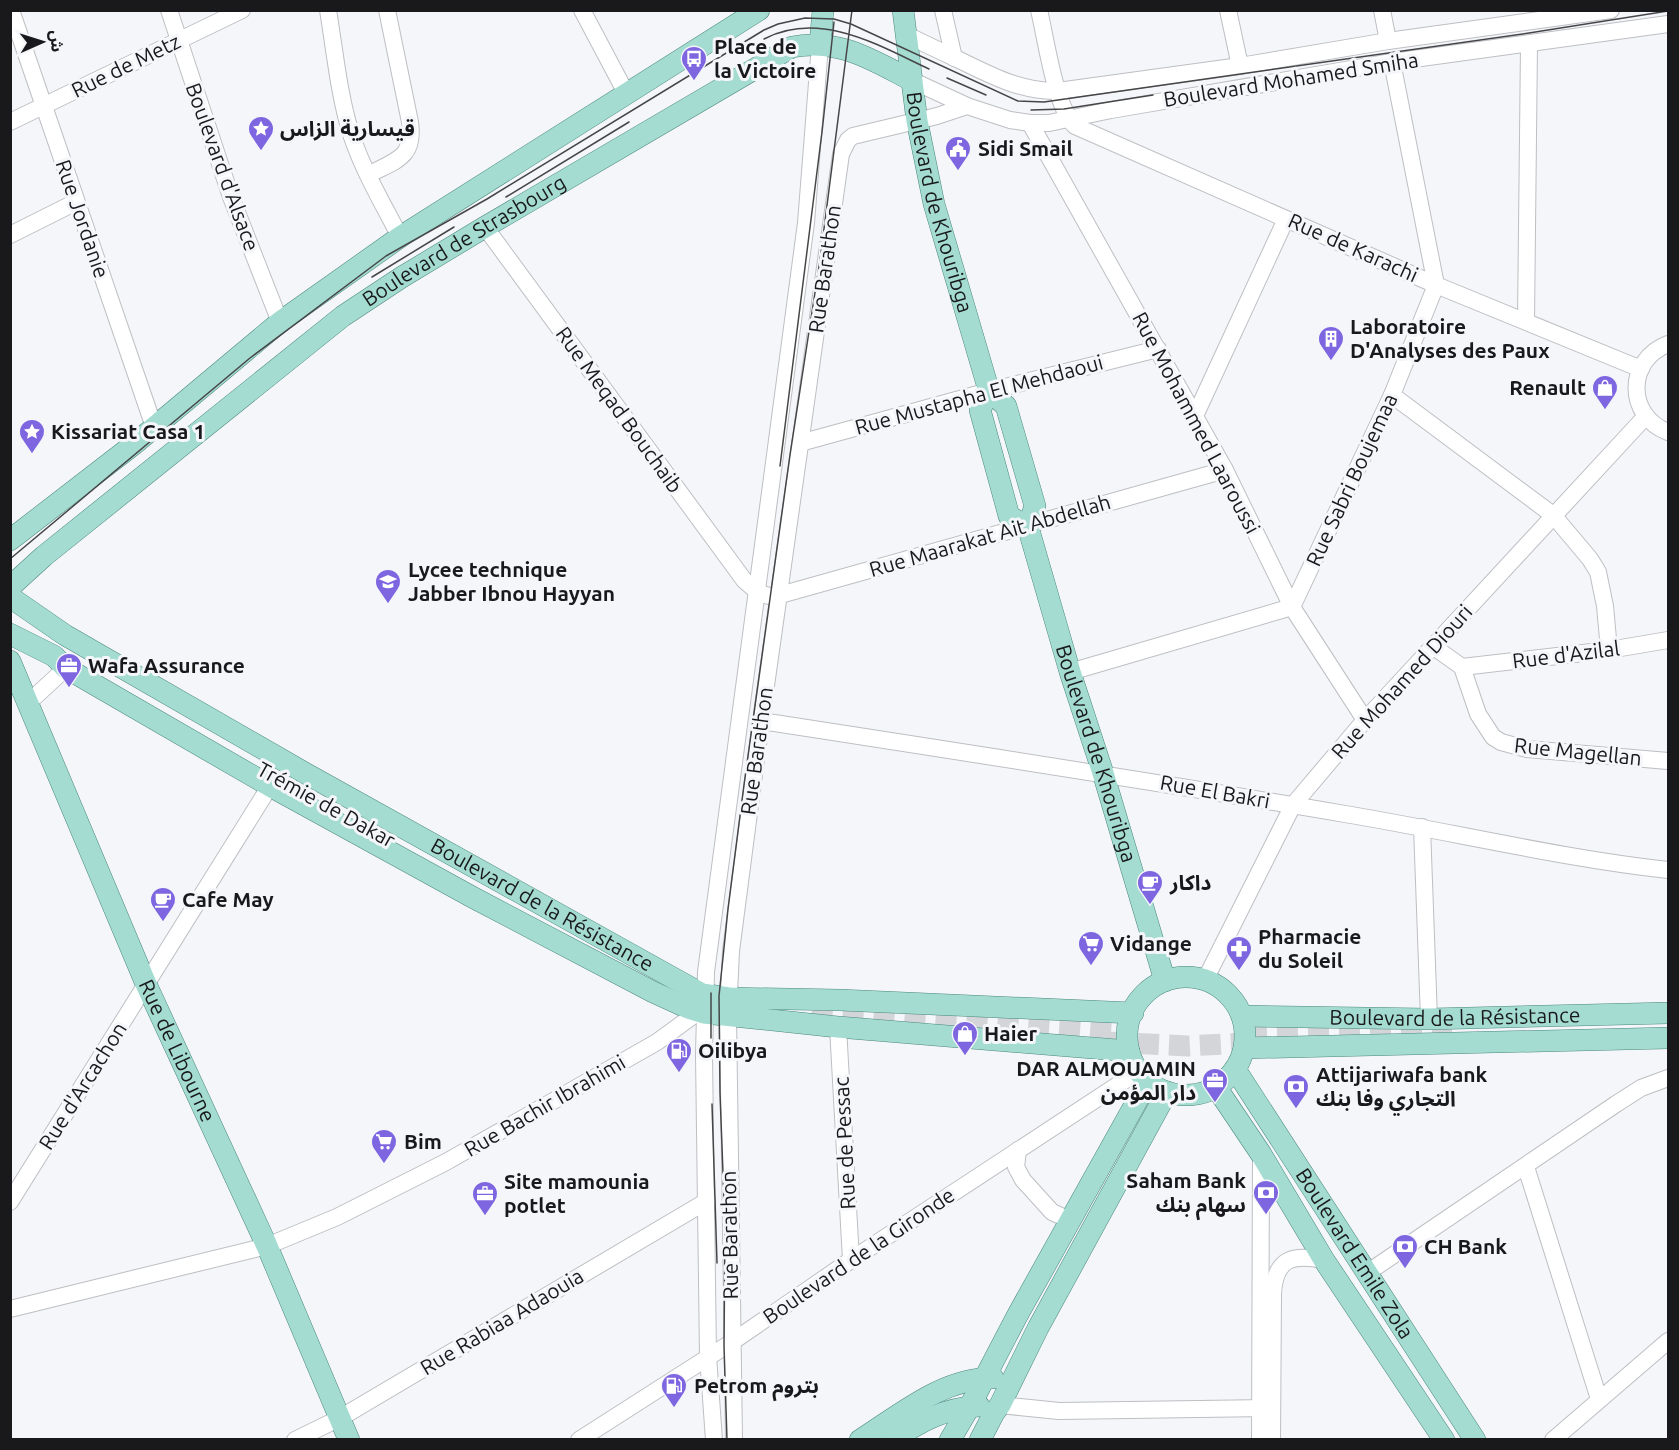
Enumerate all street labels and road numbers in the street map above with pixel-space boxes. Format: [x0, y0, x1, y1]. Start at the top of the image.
street label: Rue de Metz [67, 28, 184, 102]
street label: Boulevard Mohamed Smiha [1162, 47, 1420, 111]
street label: Boulevard d'Alsace [181, 79, 265, 254]
street label: Boulevard de Khouribga [902, 90, 978, 315]
street label: Rue Jordanie [51, 156, 114, 281]
street label: Boulevard de Strasbourg [357, 169, 570, 311]
street label: Rue Barathon [803, 203, 845, 334]
street label: Rue de Karachi [1285, 208, 1422, 286]
street label: Rue Mohammed Laaroussi [1128, 308, 1266, 537]
street label: Rue Meqad Bouchaib [552, 322, 688, 497]
street label: Rue Mustapha El Mehdaoui [852, 349, 1106, 439]
street label: Rue Sabri Boujemaa [1301, 390, 1402, 570]
street label: Rue Maarakat Ait Abdellah [866, 489, 1113, 581]
street label: Rue Mohamed Diouri [1326, 599, 1477, 763]
street label: Rue d'Azilal [1511, 636, 1621, 673]
street label: Boulevard de Khouribga [1052, 642, 1142, 865]
street label: Rue Barathon [735, 685, 777, 816]
street label: Rue Magellan [1513, 732, 1643, 770]
street label: Trémie de Dakar [253, 756, 400, 852]
street label: Rue El Bakri [1158, 770, 1272, 813]
street label: Boulevard de la Résistance [427, 833, 658, 976]
street label: Rue de Libourne [135, 975, 221, 1125]
street label: Boulevard de la Résistance [1329, 1002, 1581, 1030]
street label: Rue d'Arcachon [33, 1017, 131, 1154]
street label: Rue Bachir Ibrahimi [460, 1049, 629, 1161]
street label: Rue de Pessac [829, 1076, 859, 1210]
street label: Boulevard Emile Zola [1291, 1163, 1419, 1343]
street label: Rue Barathon [716, 1170, 742, 1300]
street label: Boulevard de la Gironde [758, 1182, 959, 1328]
street label: Rue Rabiaa Adaouia [416, 1263, 587, 1379]

